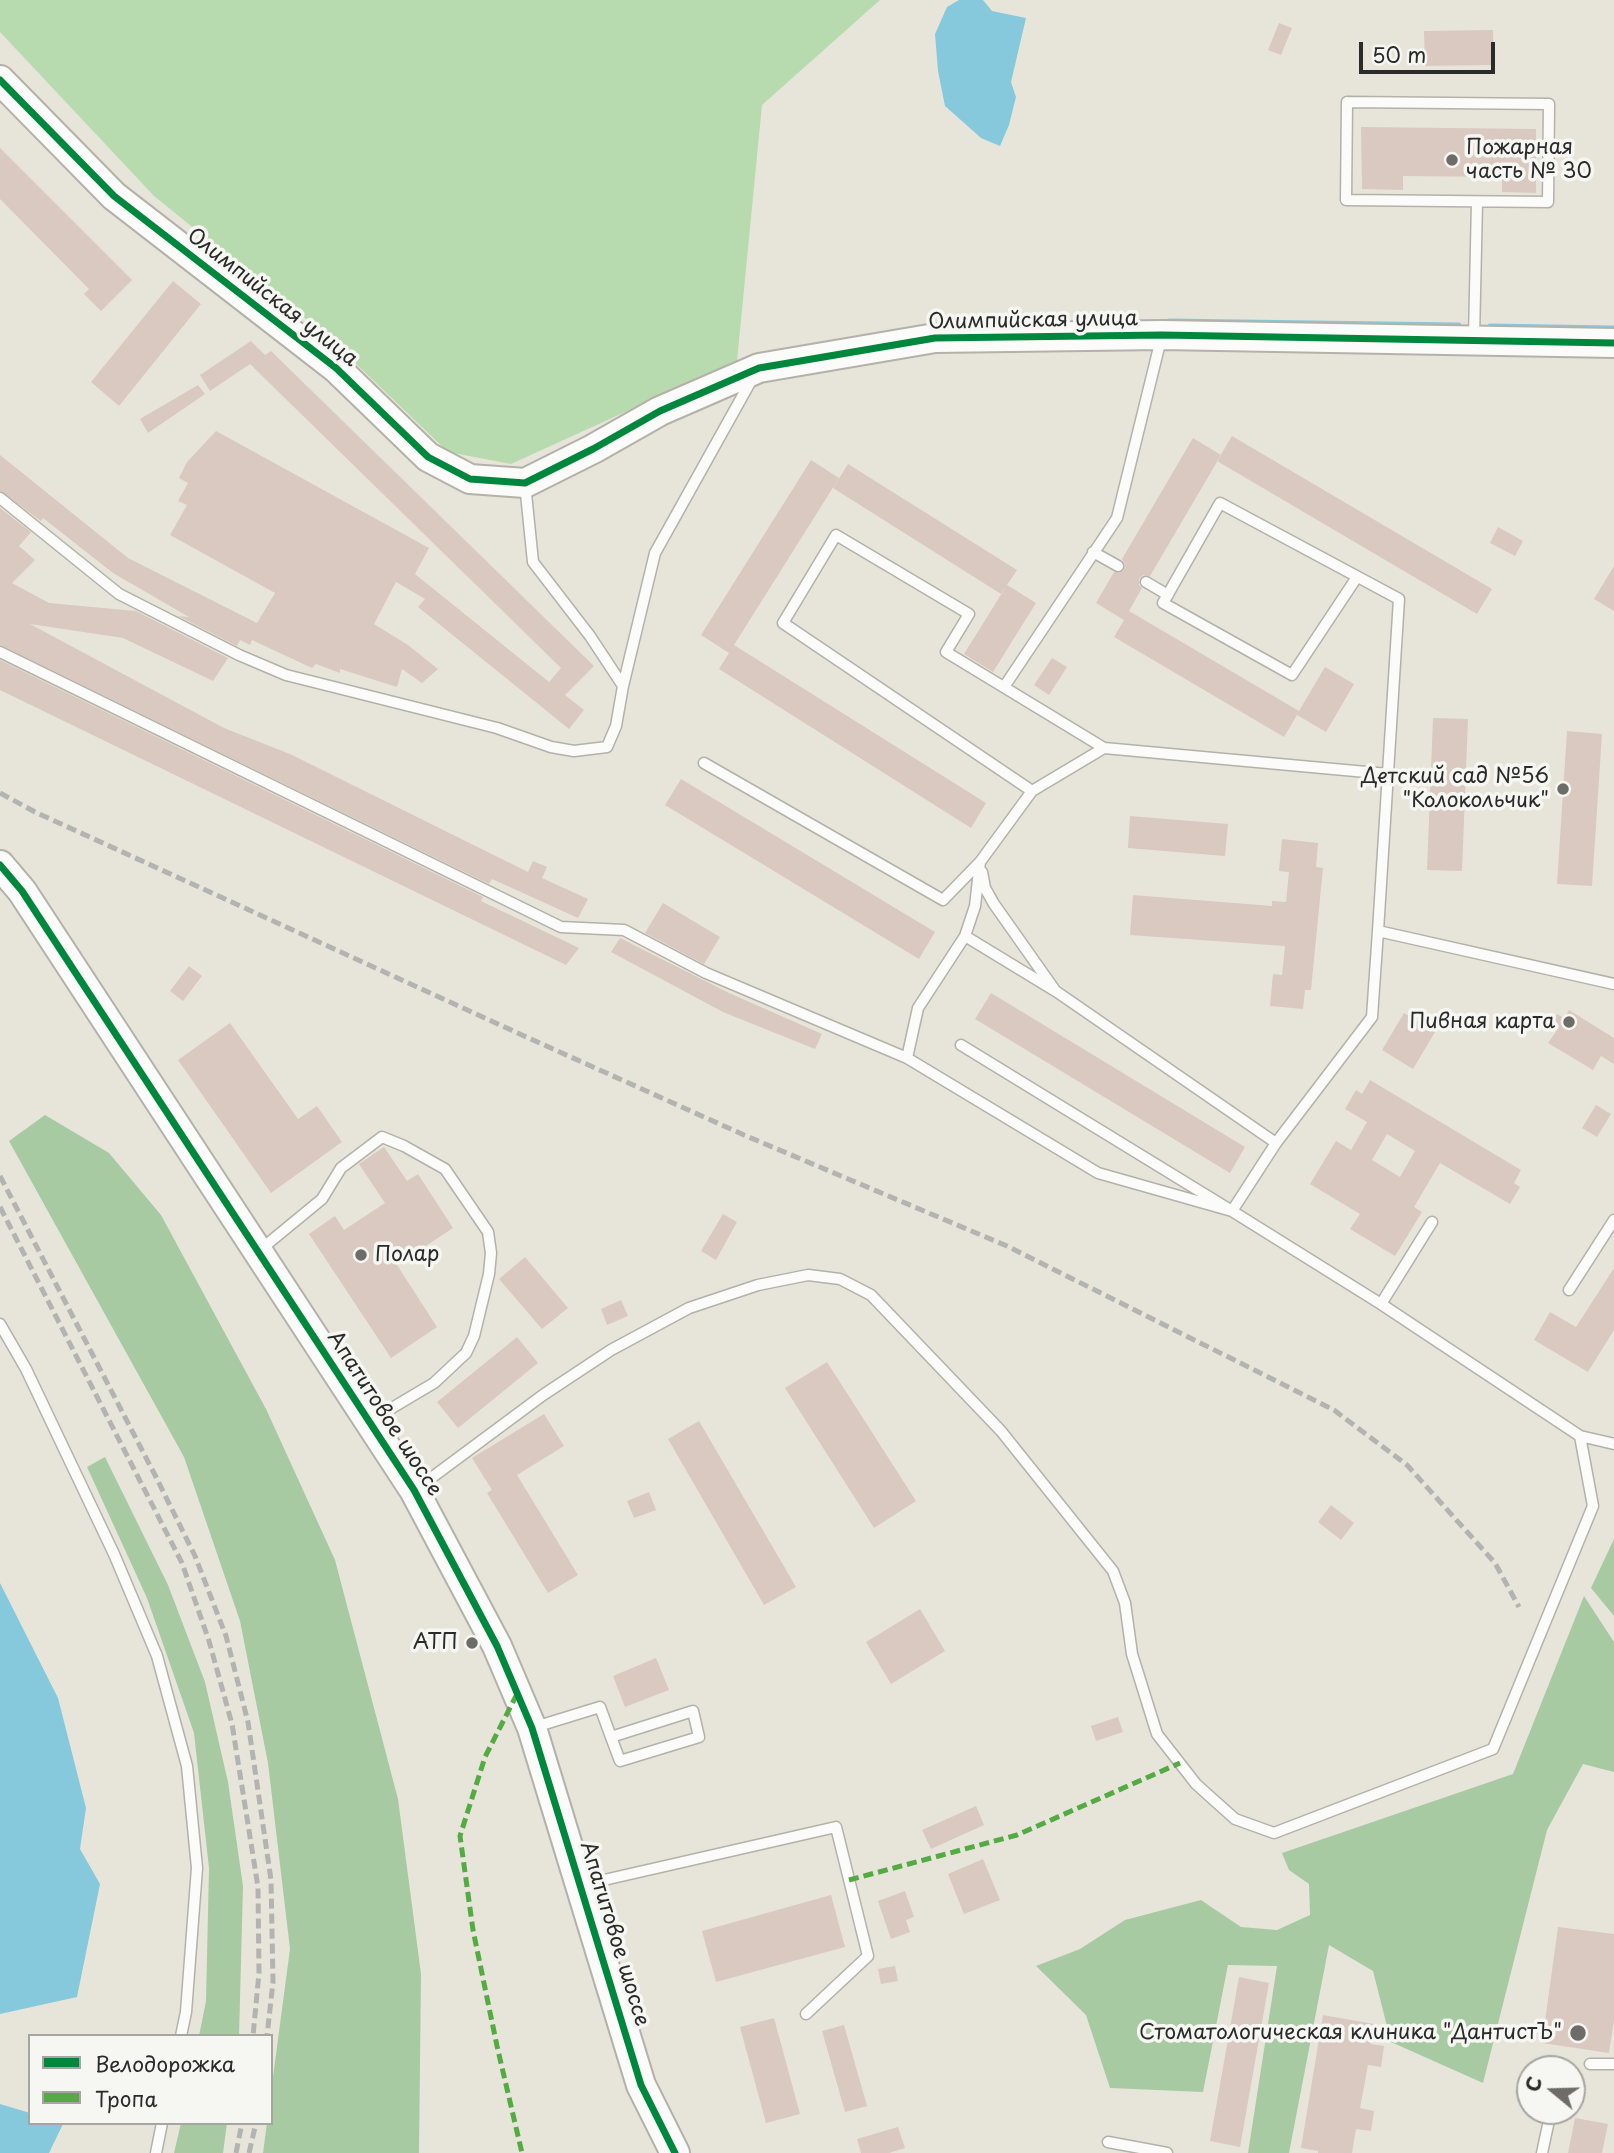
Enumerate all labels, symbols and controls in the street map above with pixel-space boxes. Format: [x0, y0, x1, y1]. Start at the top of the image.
scale bar [1362, 28, 1498, 72]
text: 50 m [1372, 38, 1426, 70]
place label: Пожарная часть № 30 [1466, 135, 1592, 185]
marker: Пожарная часть № 30 [1444, 152, 1460, 168]
street label: Олимпийская улица [182, 223, 362, 373]
street label: Олимпийская улица [928, 307, 1138, 335]
place label: Детский сад №56 "Колокольчик" [1361, 764, 1549, 814]
marker: Детский сад №56 "Колокольчик" [1555, 781, 1571, 797]
place label: Пивная карта [1410, 1009, 1555, 1035]
marker: Пивная карта [1561, 1014, 1577, 1030]
place label: Полар [375, 1242, 439, 1268]
marker: Полар [353, 1247, 369, 1263]
street label: Апатитовое шоссе [321, 1327, 447, 1501]
place label: АТП [413, 1630, 458, 1656]
marker: АТП [464, 1635, 480, 1651]
street label: Апатитовое шоссе [574, 1839, 654, 2029]
place label: Стоматологическая клиника "ДантистЪ" [1139, 2020, 1562, 2046]
marker: Стоматологическая клиника "ДантистЪ" [1568, 2023, 1588, 2043]
legend [28, 2034, 273, 2125]
text: Велодорожка [95, 2047, 235, 2079]
north arrow [1516, 2055, 1586, 2125]
text: С [1517, 2073, 1549, 2095]
text: Тропа [95, 2082, 157, 2114]

